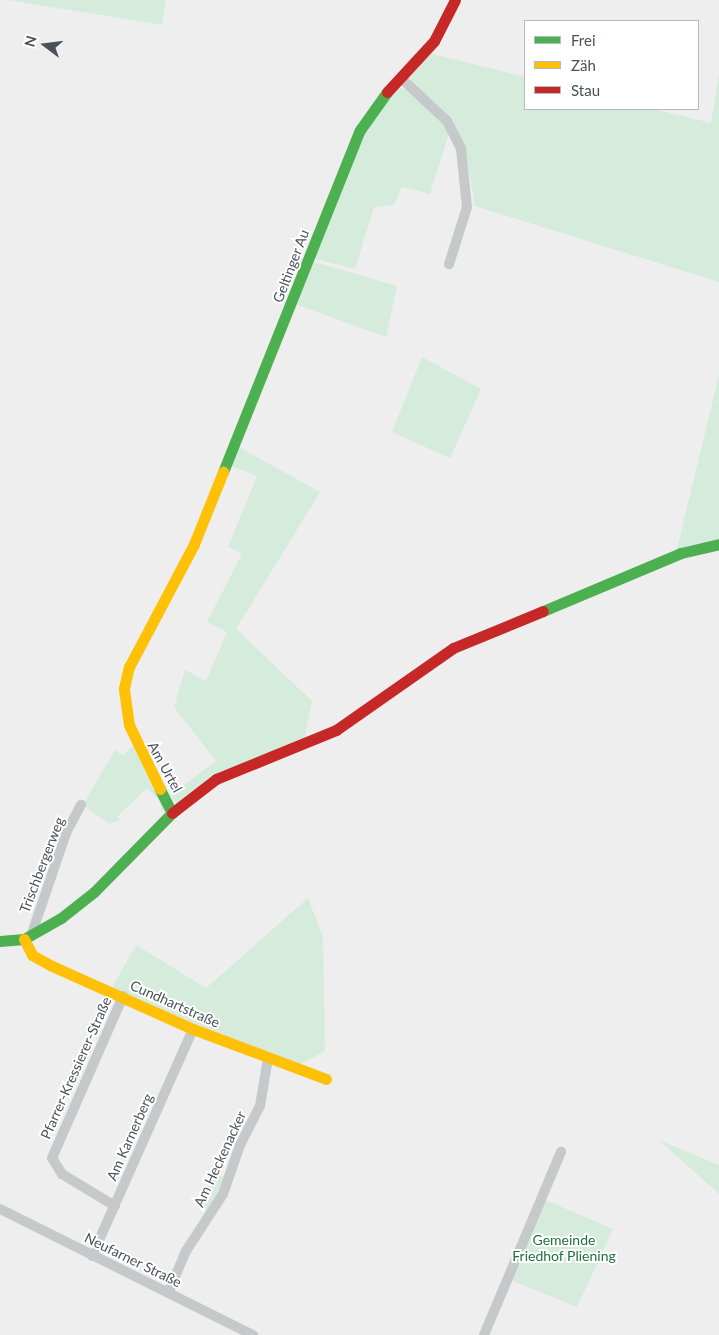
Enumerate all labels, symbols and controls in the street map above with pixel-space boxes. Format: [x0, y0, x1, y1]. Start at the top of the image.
north arrow [20, 20, 70, 70]
legend [524, 20, 699, 110]
text: Frei [571, 31, 596, 49]
text: N [20, 34, 40, 48]
text: Zäh [571, 56, 596, 74]
text: Stau [571, 81, 600, 99]
street label: Geltinger Au [269, 227, 313, 305]
street label: Am Urtel [144, 739, 186, 795]
street label: Trischbergerweg [16, 815, 68, 915]
street label: Cundhartstraße [128, 977, 222, 1031]
street label: Pfarrer-Kressierer-Straße [37, 994, 115, 1142]
street label: Am Karnerberg [103, 1091, 157, 1183]
street label: Am Heckenacker [190, 1108, 250, 1210]
street label: Neufarner Straße [82, 1229, 184, 1291]
park label: Gemeinde Friedhof Pliening [512, 1232, 616, 1264]

